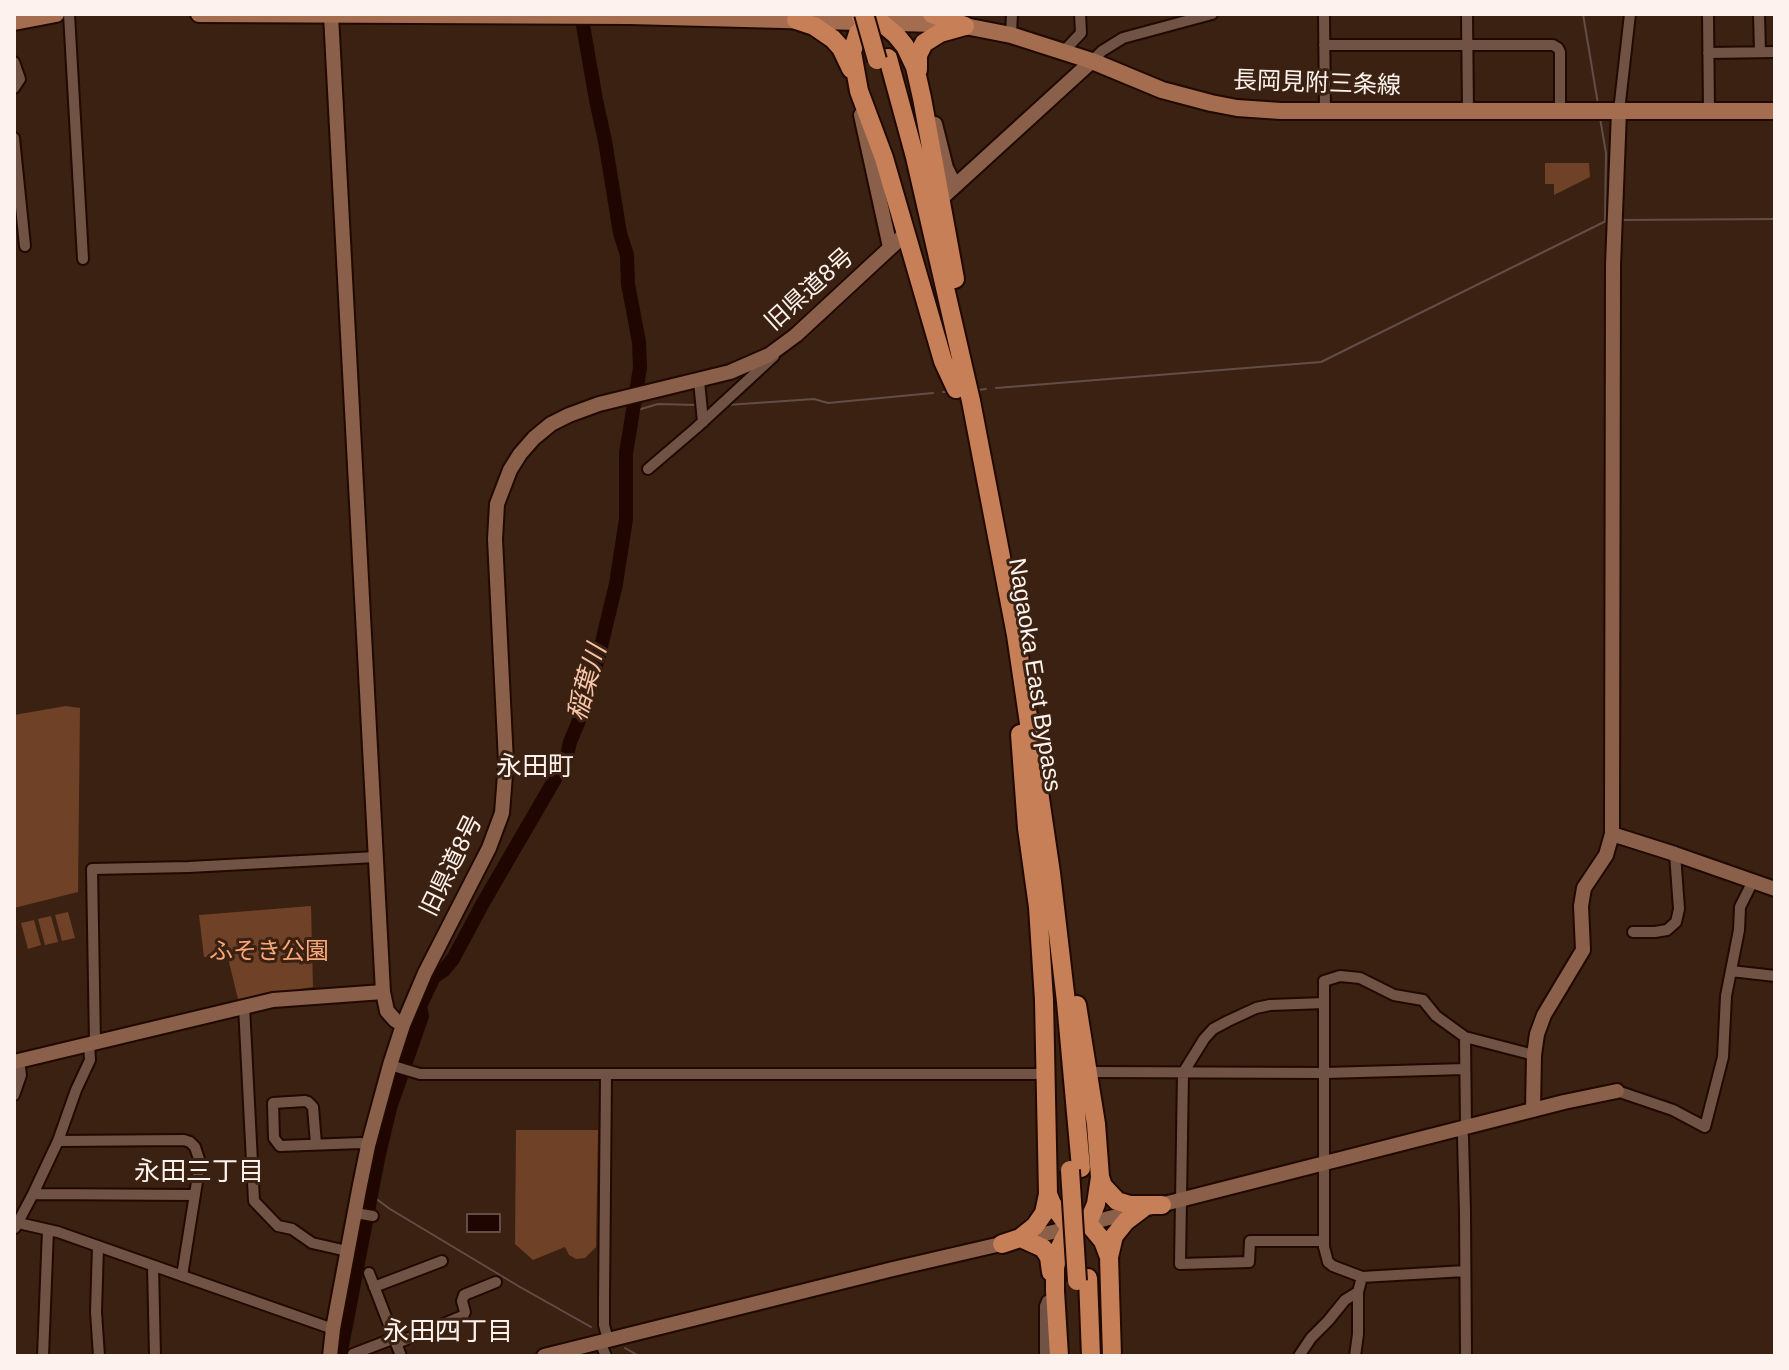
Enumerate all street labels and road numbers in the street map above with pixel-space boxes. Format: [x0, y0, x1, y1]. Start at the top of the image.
street label: 長岡見附三条線 [1233, 67, 1401, 101]
street label: 旧県道8号 [760, 243, 860, 337]
street label: Nagaoka East Bypass [1001, 556, 1067, 794]
street label: 旧県道8号 [415, 811, 489, 921]

